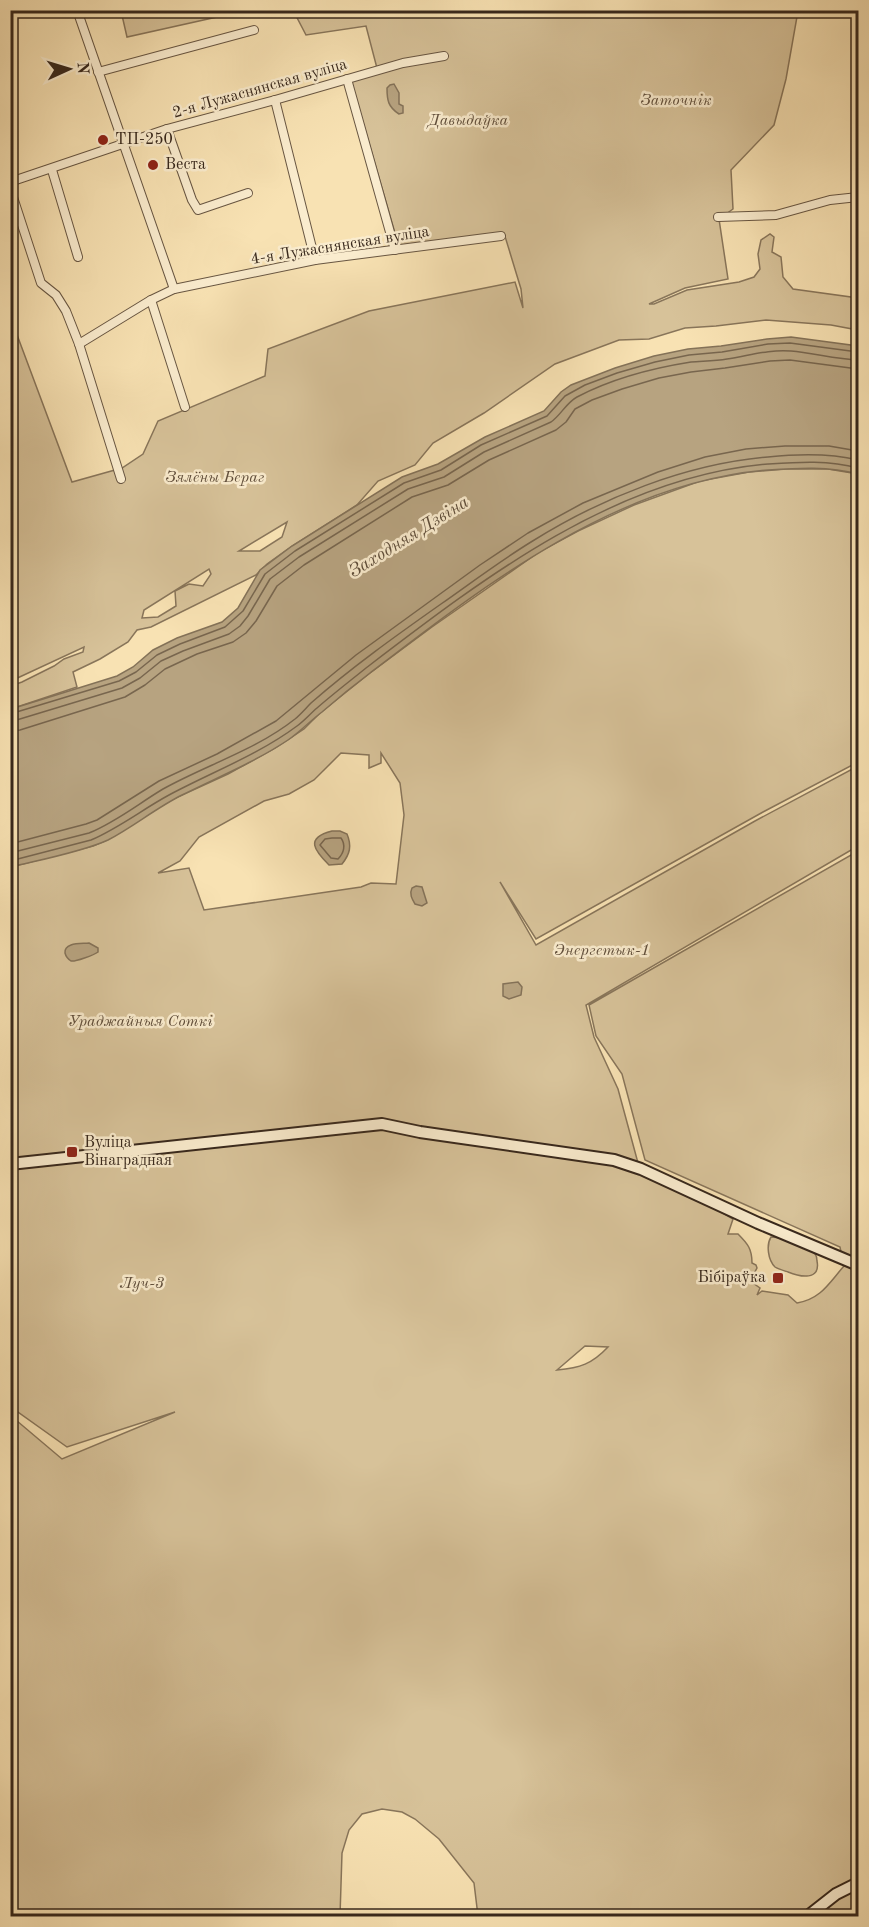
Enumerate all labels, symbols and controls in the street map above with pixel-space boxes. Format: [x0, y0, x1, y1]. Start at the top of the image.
north arrow [39, 39, 99, 99]
street label: 2-я Лужаснянская вуліца [171, 56, 349, 122]
text: N [74, 61, 90, 76]
park label: Заточнік [640, 93, 712, 109]
park label: Давыдаўка [426, 113, 508, 129]
place label: ТП-250 [115, 132, 173, 148]
marker: ТП-250 [96, 133, 110, 147]
place label: Веста [165, 157, 206, 173]
marker: Веста [146, 158, 160, 172]
street label: 4-я Лужаснянская вуліца [250, 224, 431, 268]
park label: Зялёны Бераг [165, 470, 265, 486]
water label: Заходняя Дзвіна [346, 493, 472, 581]
park label: Энергетык-1 [554, 943, 650, 959]
park label: Ураджайныя Соткі [67, 1014, 213, 1030]
place label: Вуліца Вінаградная [84, 1135, 172, 1169]
marker: Вуліца Вінаградная [65, 1145, 79, 1159]
place label: Бібіраўка [697, 1270, 766, 1286]
marker: Бібіраўка [771, 1271, 785, 1285]
park label: Луч-3 [120, 1276, 164, 1292]

